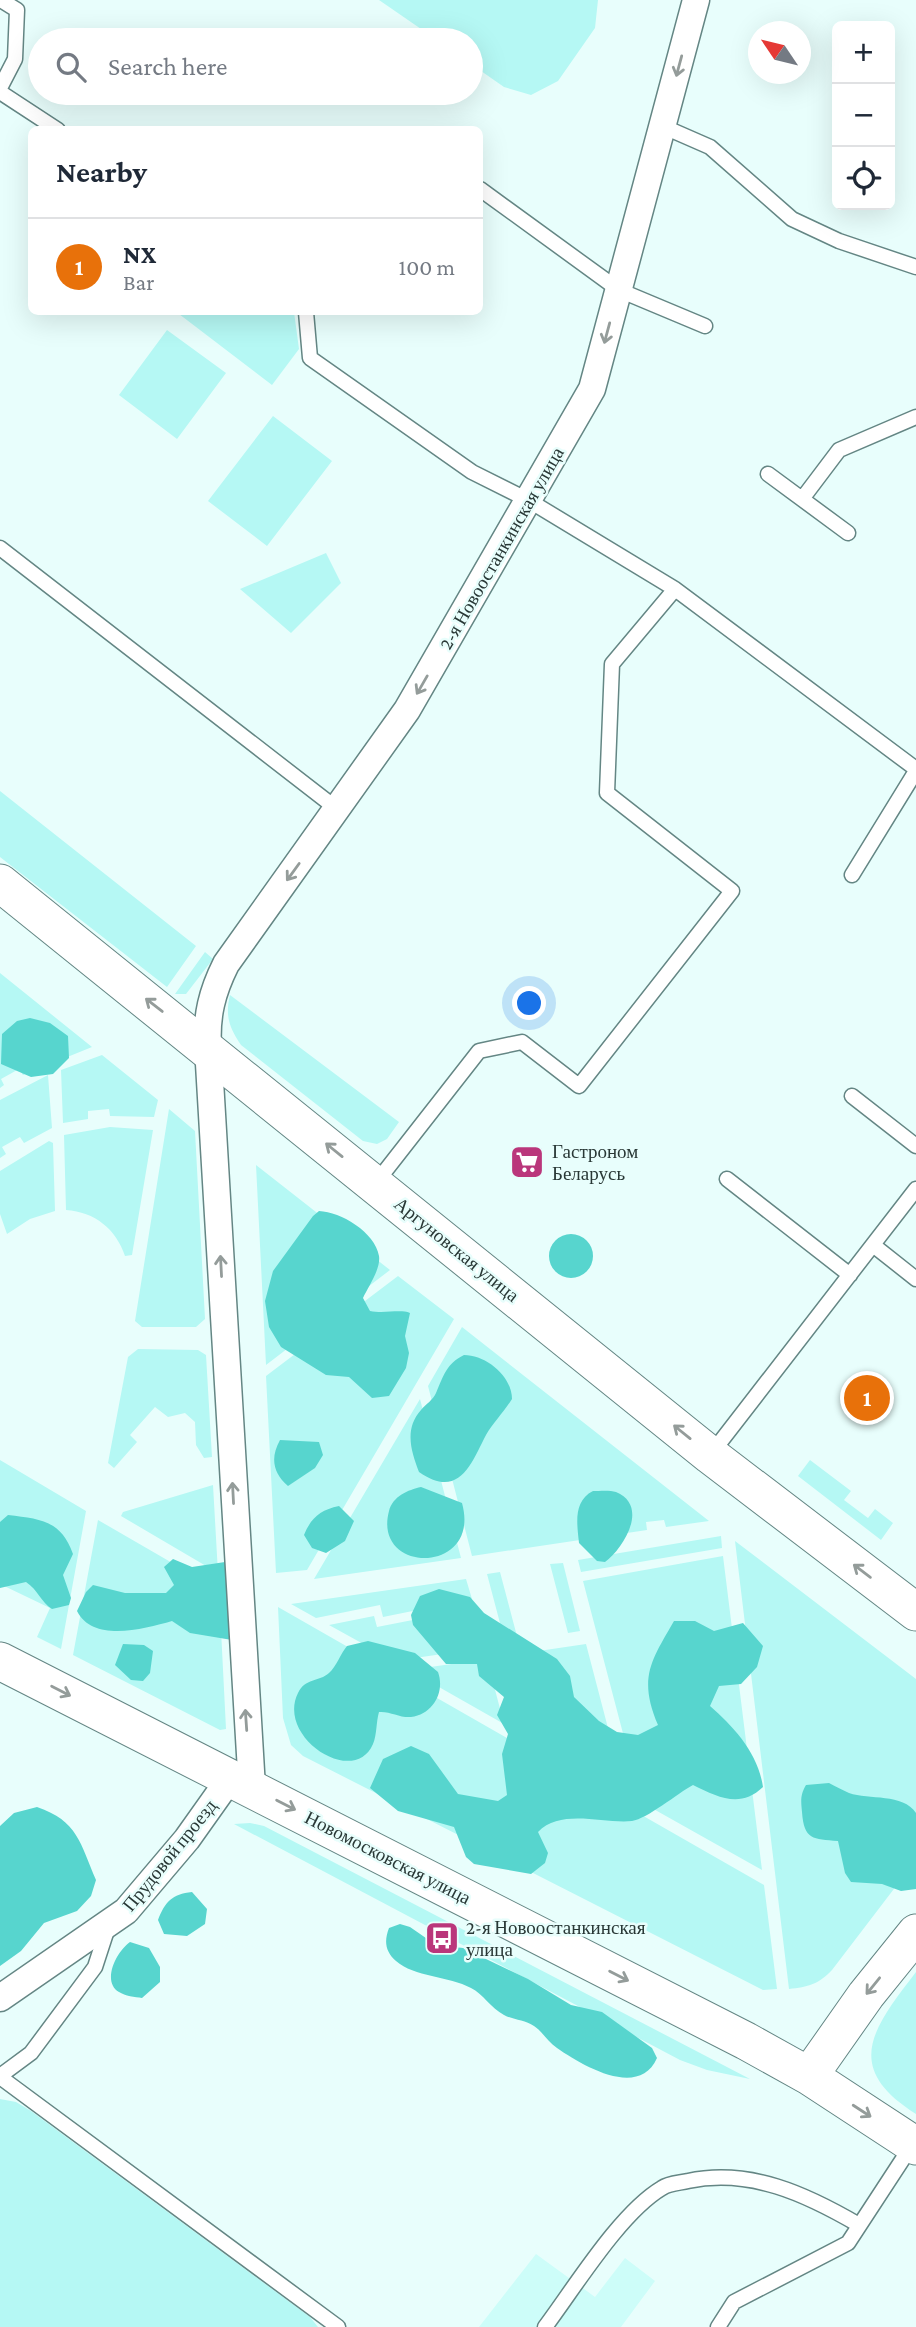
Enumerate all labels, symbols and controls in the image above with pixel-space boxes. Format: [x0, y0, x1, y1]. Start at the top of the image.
north arrow [748, 21, 811, 84]
map controls [832, 21, 895, 210]
button: + [832, 21, 895, 84]
search box [28, 28, 483, 105]
icon: search [52, 48, 90, 86]
text: Search here [108, 52, 227, 81]
one-way arrow [671, 55, 684, 77]
button: − [832, 84, 895, 147]
button: locate [832, 147, 895, 210]
text: Nearby [56, 155, 147, 188]
text: NX [123, 240, 156, 269]
text: 1 [75, 254, 83, 280]
text: 100 m [399, 254, 455, 280]
text: Bar [123, 269, 154, 295]
one-way arrow [600, 321, 613, 344]
street label: 2-я Новоостанкинская улица [435, 443, 568, 653]
one-way arrow [415, 674, 429, 694]
one-way arrow [286, 862, 300, 881]
your location [512, 986, 546, 1020]
one-way arrow [146, 997, 164, 1013]
place label: Гастроном Беларусь [552, 1141, 638, 1184]
one-way arrow [325, 1142, 343, 1157]
supermarket icon: Гастроном Беларусь [508, 1143, 546, 1181]
street label: Аргуновская улица [390, 1193, 524, 1306]
one-way arrow [214, 1255, 227, 1278]
pin: 1 [844, 1372, 890, 1424]
one-way arrow [673, 1424, 691, 1440]
one-way arrow [227, 1482, 240, 1505]
one-way arrow [852, 1564, 871, 1579]
one-way arrow [50, 1685, 71, 1699]
one-way arrow [239, 1709, 252, 1732]
street label: Прудовой проезд [118, 1795, 221, 1915]
one-way arrow [275, 1799, 296, 1812]
street label: Новомосковская улица [301, 1806, 475, 1909]
place label: 2-я Новоостанкинская улица [466, 1917, 646, 1960]
bus stop icon: 2-я Новоостанкинская улица [423, 1919, 461, 1957]
one-way arrow [608, 1970, 629, 1983]
one-way arrow [866, 1976, 881, 1995]
one-way arrow [852, 2104, 872, 2118]

